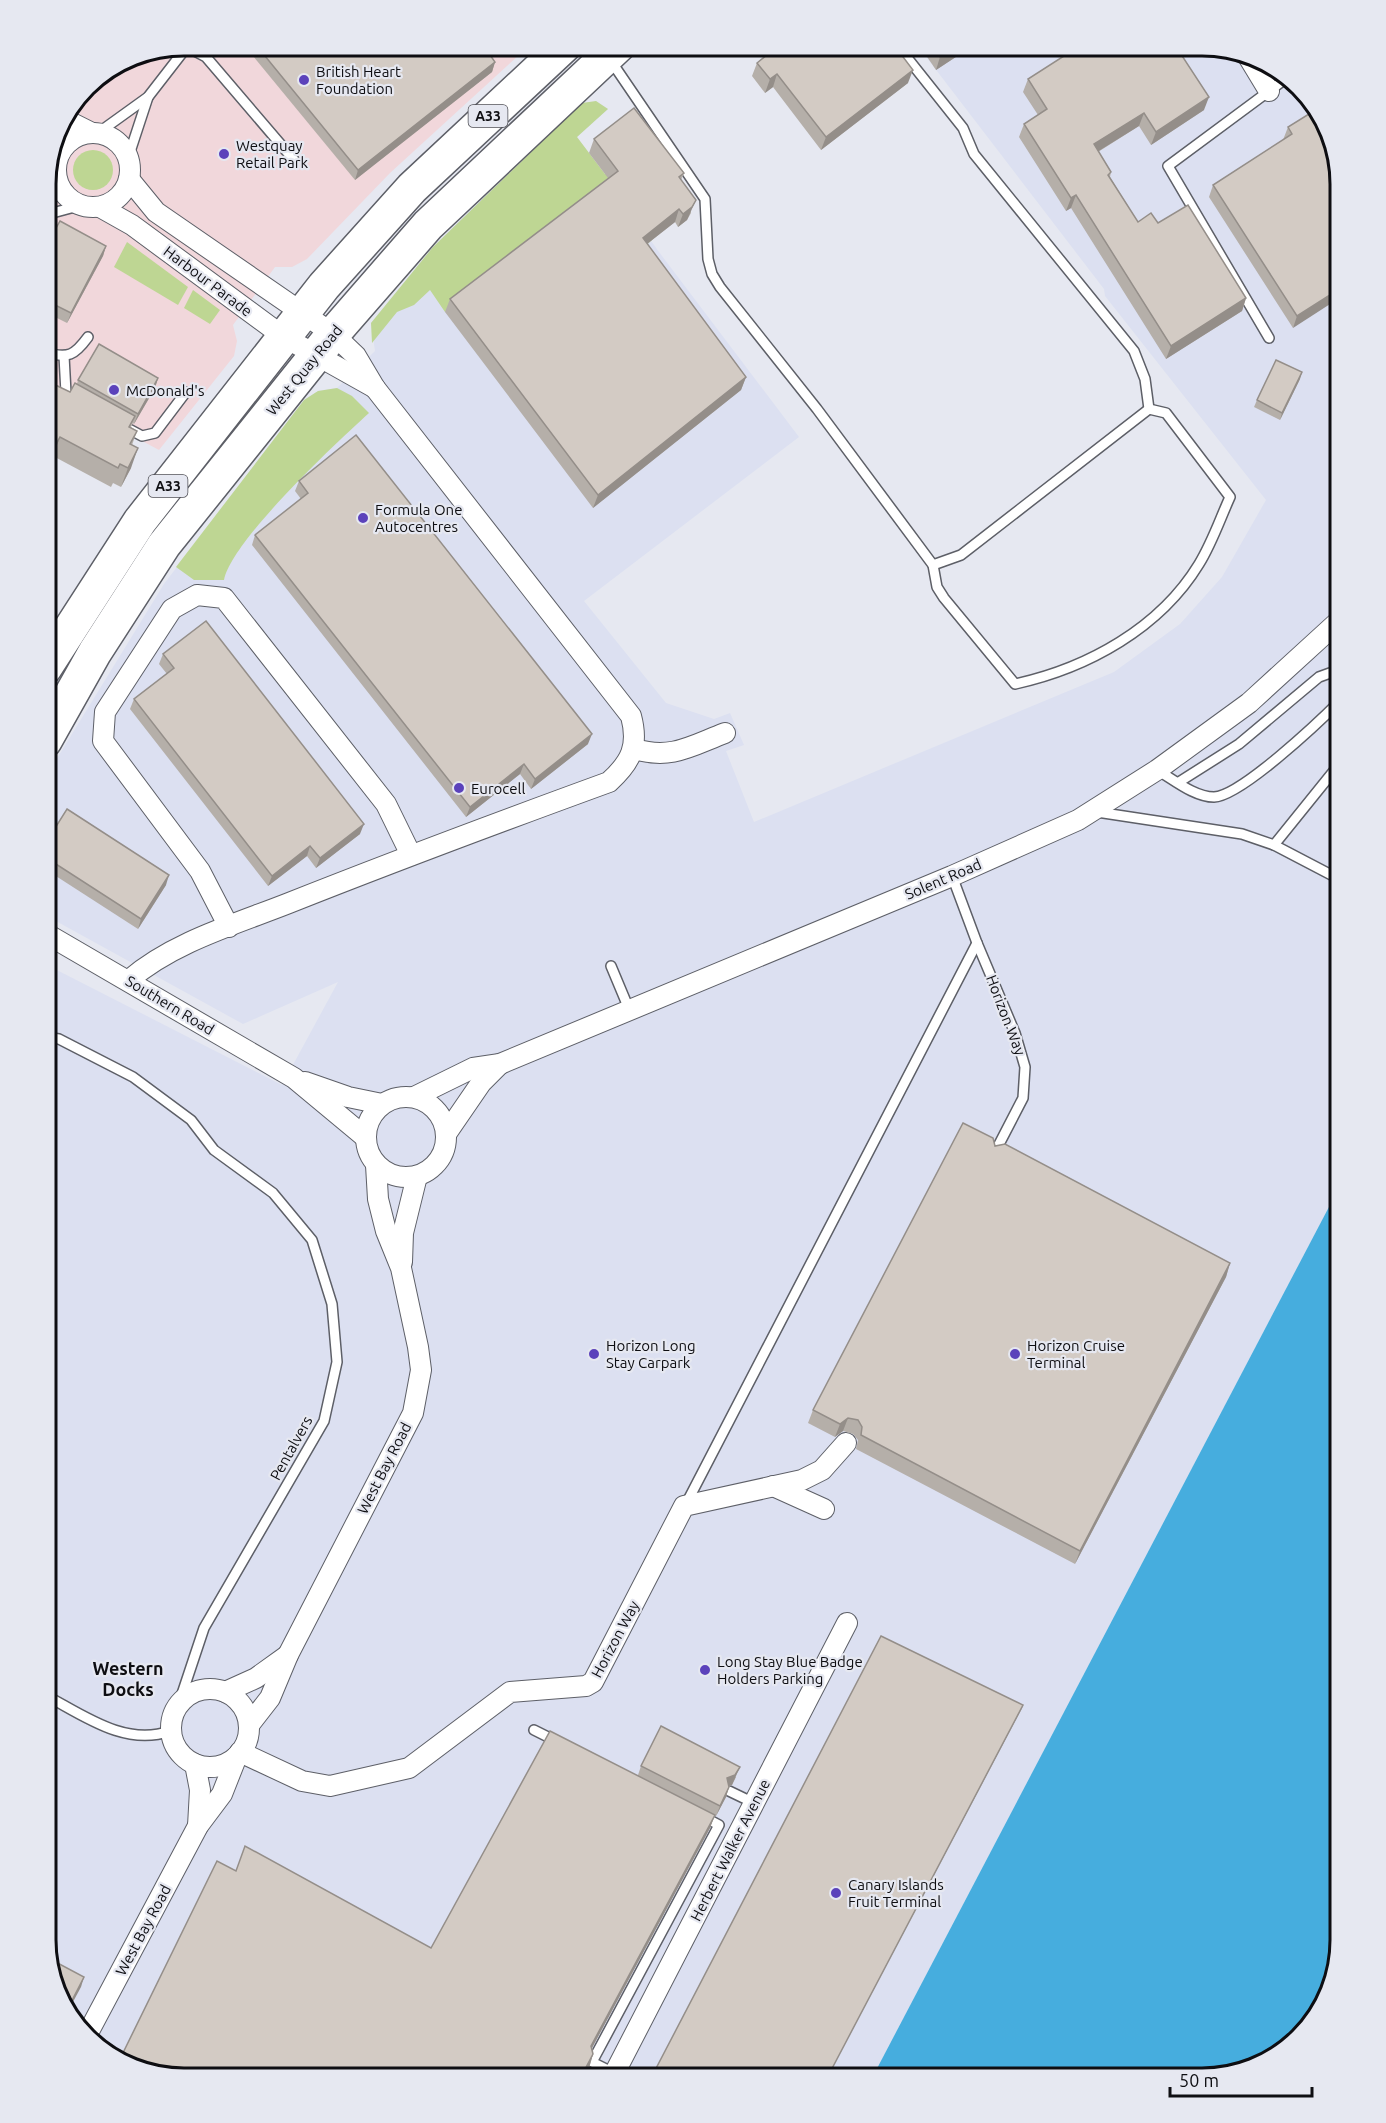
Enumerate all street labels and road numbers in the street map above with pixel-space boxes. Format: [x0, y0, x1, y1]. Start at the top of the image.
road number: A33 [468, 105, 508, 127]
street label: Harbour Parade [161, 242, 255, 320]
street label: West Quay Road [262, 322, 346, 418]
road number: A33 [148, 475, 188, 497]
street label: Solent Road [902, 855, 984, 903]
street label: Southern Road [123, 972, 217, 1038]
street label: Horizon Way [983, 972, 1029, 1058]
street label: Pentalvers [266, 1413, 316, 1483]
street label: West Bay Road [354, 1419, 414, 1517]
street label: Horizon Way [588, 1598, 642, 1680]
street label: Herbert Walker Avenue [687, 1776, 773, 1924]
street label: West Bay Road [112, 1882, 174, 1978]

